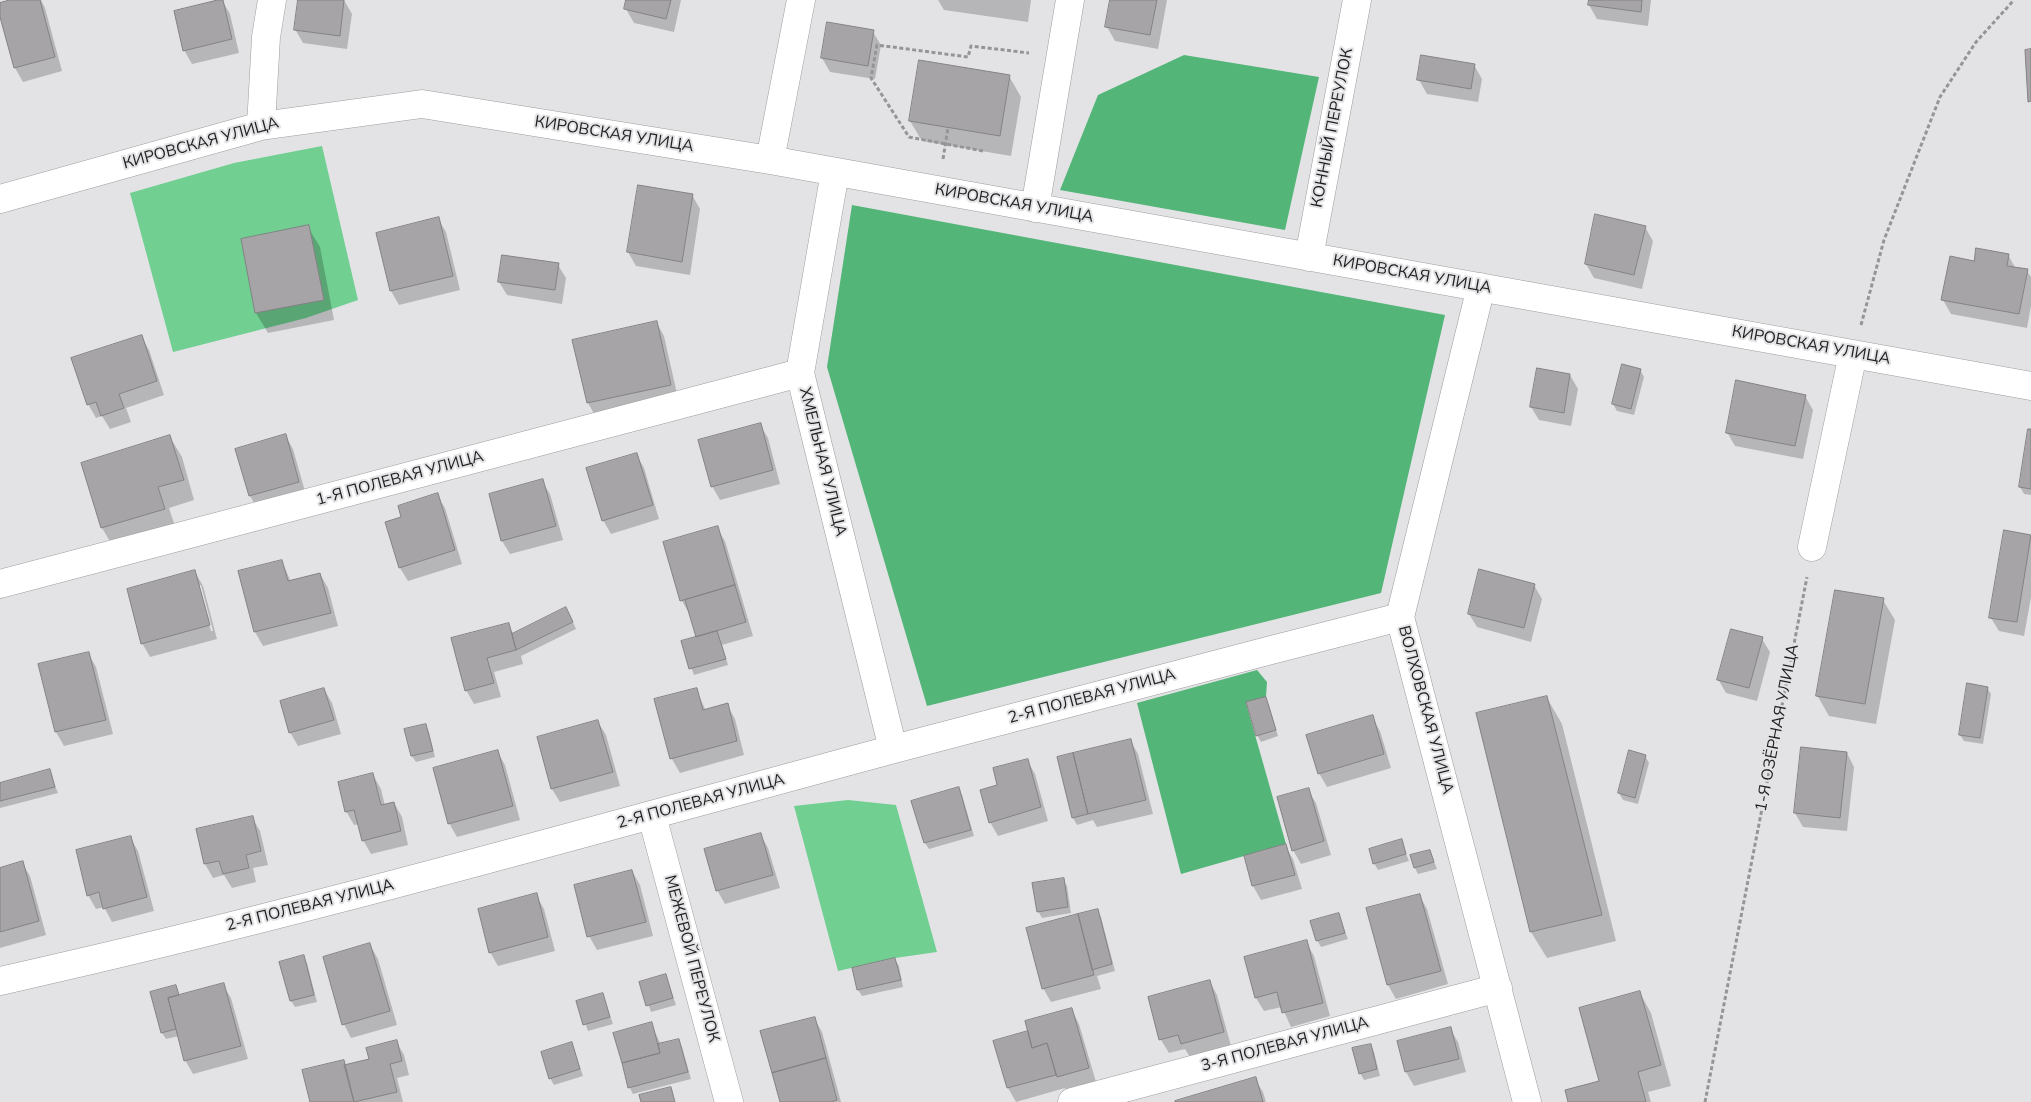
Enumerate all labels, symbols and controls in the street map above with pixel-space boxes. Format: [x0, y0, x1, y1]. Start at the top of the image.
street label: КОННЫЙ ПЕРЕУЛОК [1308, 47, 1358, 209]
street label: КИРОВСКАЯ УЛИЦА [533, 113, 695, 157]
street label: КИРОВСКАЯ УЛИЦА [121, 114, 281, 174]
street label: КИРОВСКАЯ УЛИЦА [933, 181, 1095, 227]
street label: КИРОВСКАЯ УЛИЦА [1331, 252, 1493, 298]
street label: КИРОВСКАЯ УЛИЦА [1730, 323, 1892, 369]
street label: ХМЕЛЬНАЯ УЛИЦА [794, 386, 850, 538]
street label: 1-Я ПОЛЕВАЯ УЛИЦА [314, 447, 486, 511]
street label: ВОЛХОВСКАЯ УЛИЦА [1393, 624, 1457, 796]
street label: 1-Я ОЗЁРНАЯ УЛИЦА [1752, 643, 1804, 813]
street label: 2-Я ПОЛЕВАЯ УЛИЦА [1006, 665, 1178, 729]
street label: 2-Я ПОЛЕВАЯ УЛИЦА [615, 770, 787, 834]
street label: МЕЖЕВОЙ ПЕРЕУЛОК [659, 873, 723, 1045]
street label: 2-Я ПОЛЕВАЯ УЛИЦА [224, 876, 396, 936]
street label: 3-Я ПОЛЕВАЯ УЛИЦА [1199, 1013, 1371, 1077]

